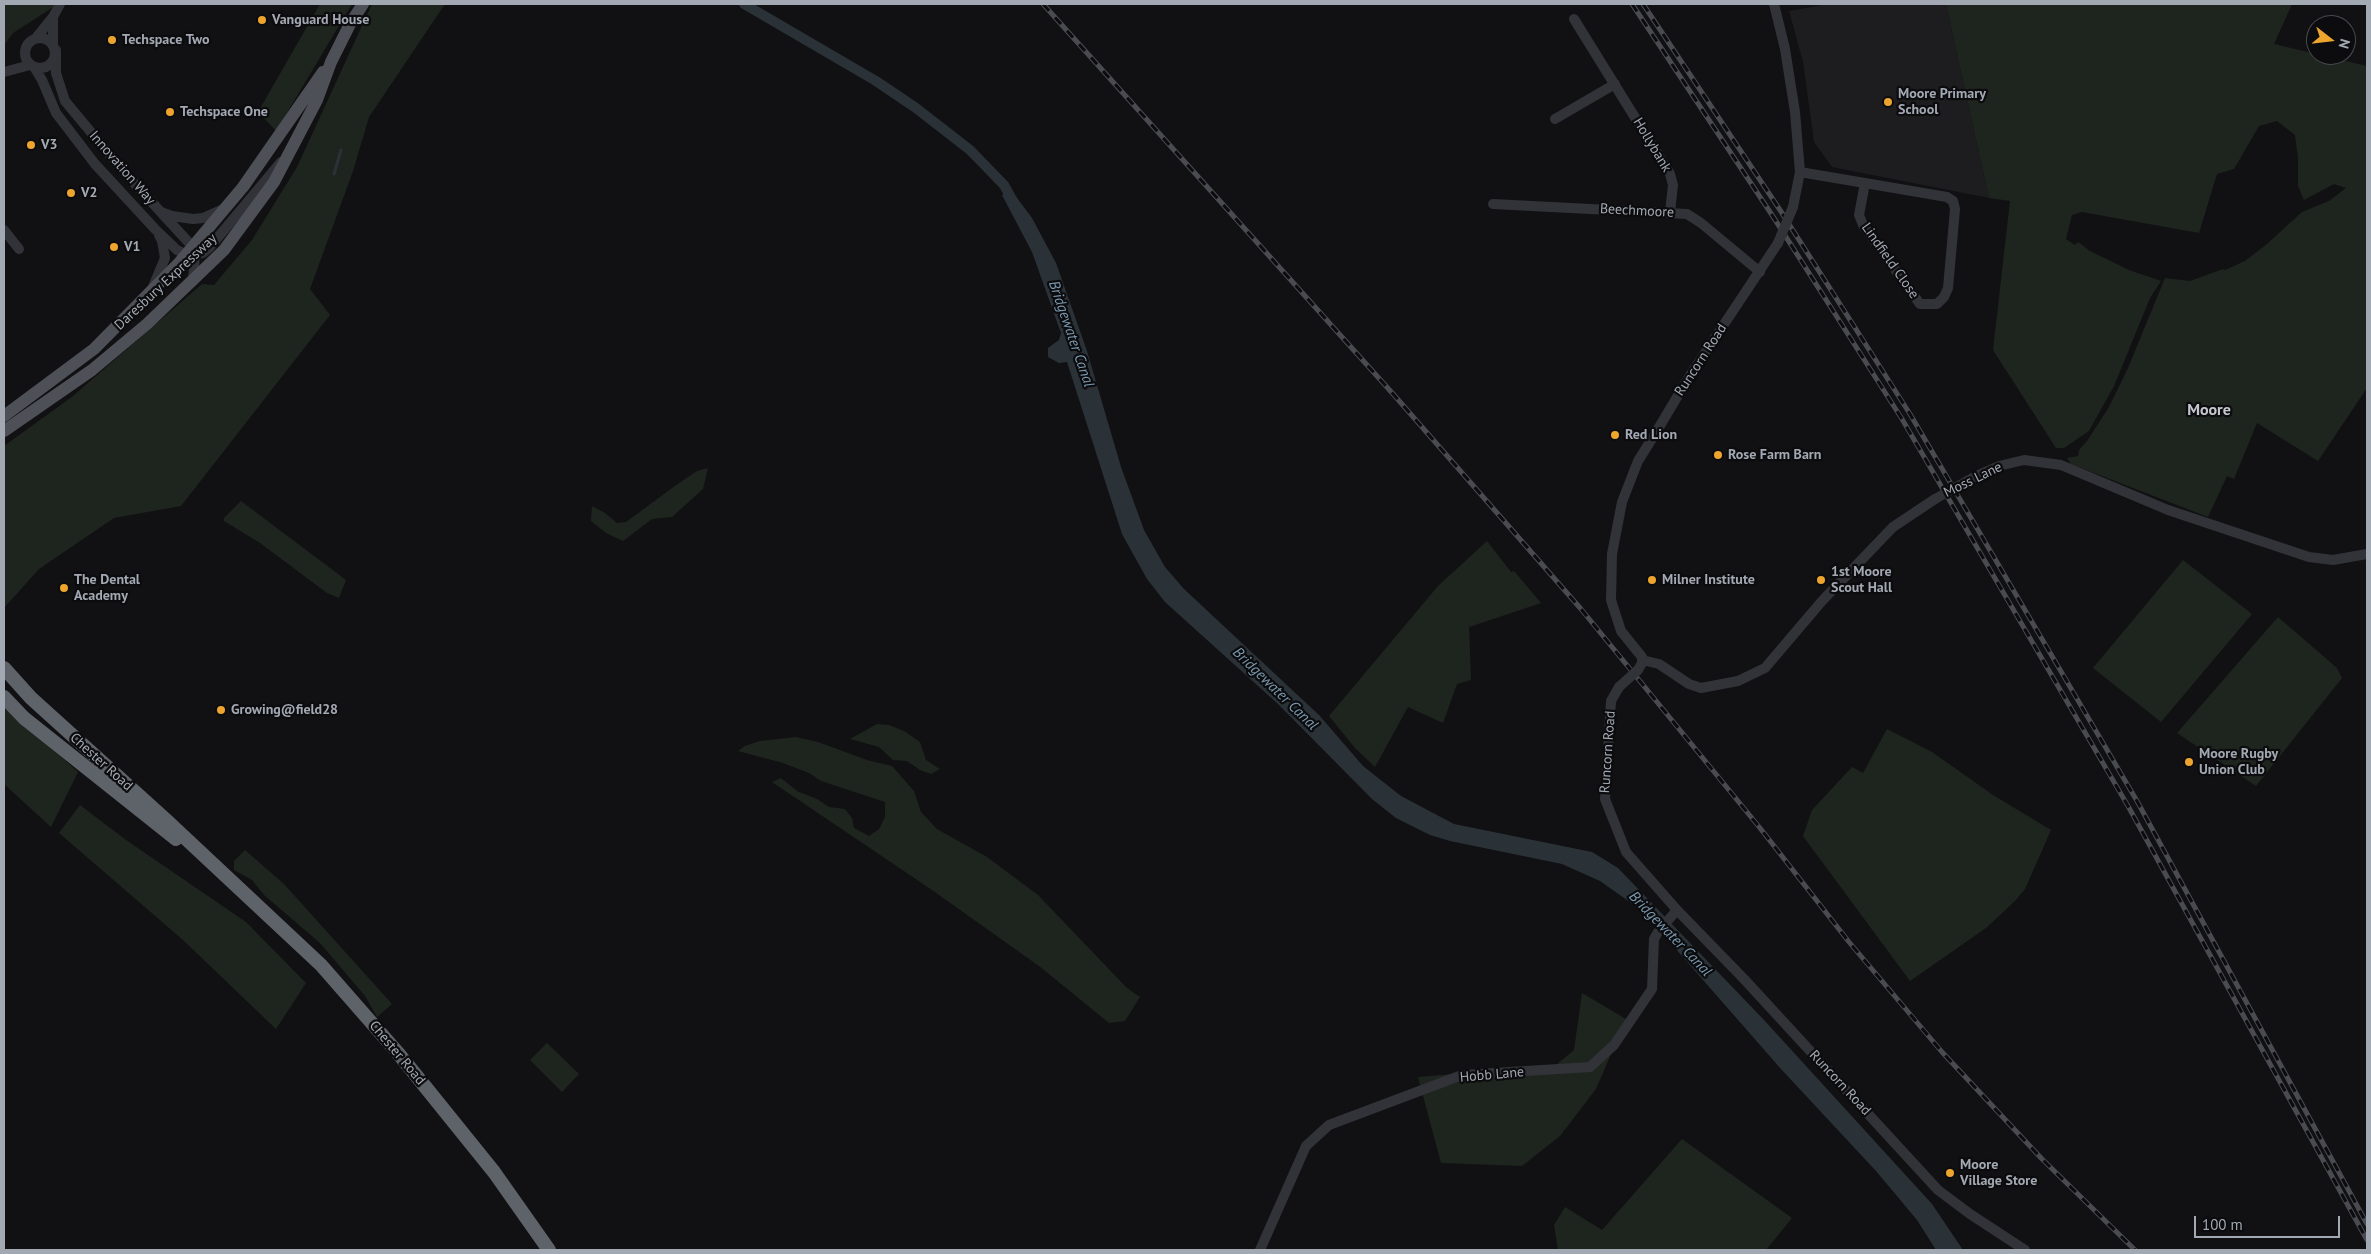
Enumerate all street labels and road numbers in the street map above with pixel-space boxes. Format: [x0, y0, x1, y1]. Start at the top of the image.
street label: Hollybank [1629, 115, 1675, 175]
street label: Innovation Way [85, 128, 159, 208]
street label: Beechmoore [1599, 201, 1675, 221]
street label: Lindfield Close [1858, 220, 1922, 302]
street label: Daresbury Expressway [111, 230, 221, 334]
street label: Runcorn Road [1671, 321, 1731, 399]
street label: Moss Lane [1941, 459, 2005, 501]
street label: Runcorn Road [1597, 710, 1619, 794]
street label: Chester Road [66, 729, 136, 795]
street label: Chester Road [365, 1018, 429, 1088]
street label: Runcorn Road [1806, 1047, 1874, 1119]
street label: Hobb Lane [1459, 1064, 1525, 1086]

